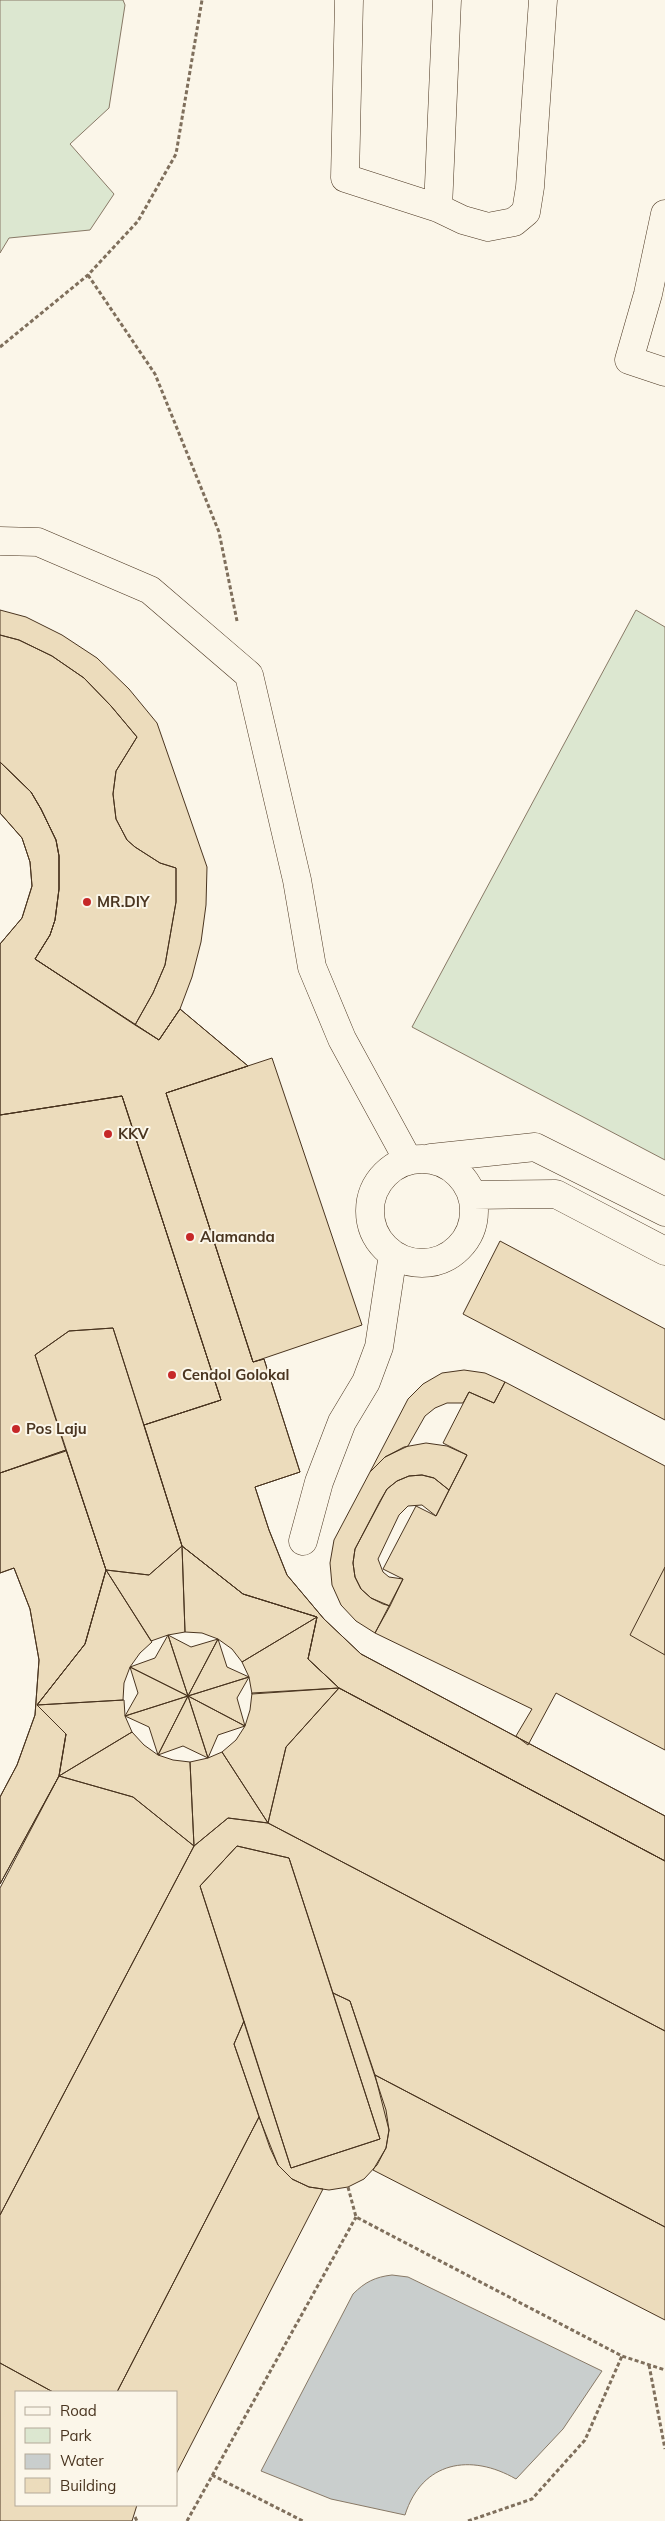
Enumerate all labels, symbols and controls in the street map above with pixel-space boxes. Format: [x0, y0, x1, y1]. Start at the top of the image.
place label: MR.DIY [97, 892, 150, 911]
marker: MR.DIY [81, 896, 93, 908]
place label: KKV [118, 1124, 149, 1143]
marker: KKV [102, 1128, 114, 1140]
place label: Alamanda [200, 1227, 275, 1246]
marker: Alamanda [184, 1231, 196, 1243]
place label: Cendol Golokal [182, 1365, 289, 1384]
marker: Cendol Golokal [166, 1369, 178, 1381]
place label: Pos Laju [26, 1419, 87, 1438]
marker: Pos Laju [10, 1423, 22, 1435]
legend [15, 2391, 178, 2506]
text: Road [60, 2401, 97, 2420]
text: Park [60, 2426, 92, 2445]
text: Water [60, 2451, 104, 2470]
text: Building [60, 2476, 116, 2495]

